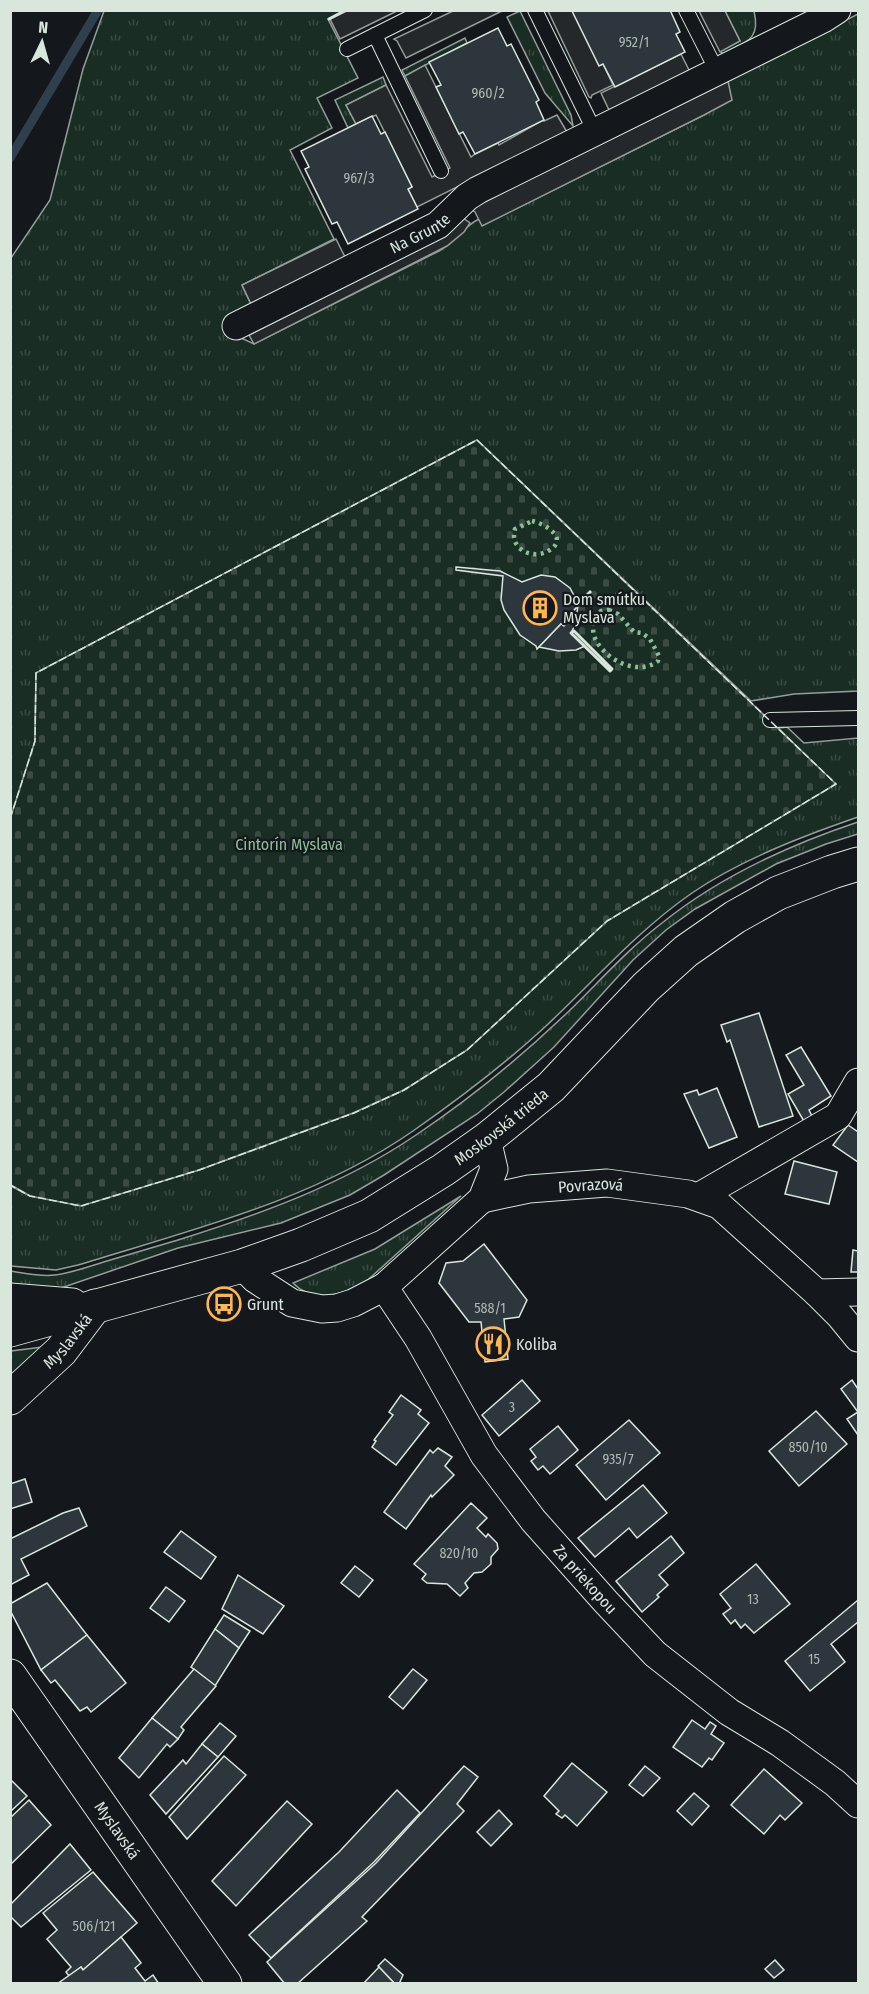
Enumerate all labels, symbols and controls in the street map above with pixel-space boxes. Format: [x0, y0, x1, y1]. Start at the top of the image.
north arrow [12, 12, 72, 72]
text: N [38, 18, 49, 37]
house number: 952/1 [619, 34, 649, 51]
house number: 960/2 [471, 85, 505, 102]
house number: 967/3 [343, 170, 375, 187]
street label: Na Grunte [387, 209, 454, 258]
building icon: Dom smútku Myslava [522, 590, 558, 626]
place label: Dom smútku Myslava [563, 590, 645, 627]
park label: Cintorín Myslava [235, 835, 343, 854]
street label: Moskovská trieda [451, 1084, 552, 1169]
street label: Povrazová [557, 1174, 625, 1197]
bus stop icon: Grunt [206, 1286, 242, 1322]
place label: Grunt [247, 1295, 285, 1314]
house number: 588/1 [474, 1300, 506, 1317]
street label: Myslavská [39, 1310, 96, 1373]
restaurant icon: Koliba [475, 1326, 511, 1362]
place label: Koliba [516, 1335, 557, 1354]
house number: 3 [509, 1399, 515, 1416]
house number: 850/10 [788, 1439, 828, 1456]
house number: 935/7 [602, 1451, 634, 1468]
street label: Za priekopou [549, 1541, 621, 1618]
house number: 820/10 [440, 1545, 478, 1562]
house number: 13 [747, 1591, 759, 1608]
house number: 15 [808, 1651, 820, 1668]
street label: Myslavská [91, 1798, 144, 1863]
house number: 506/121 [73, 1918, 115, 1935]

